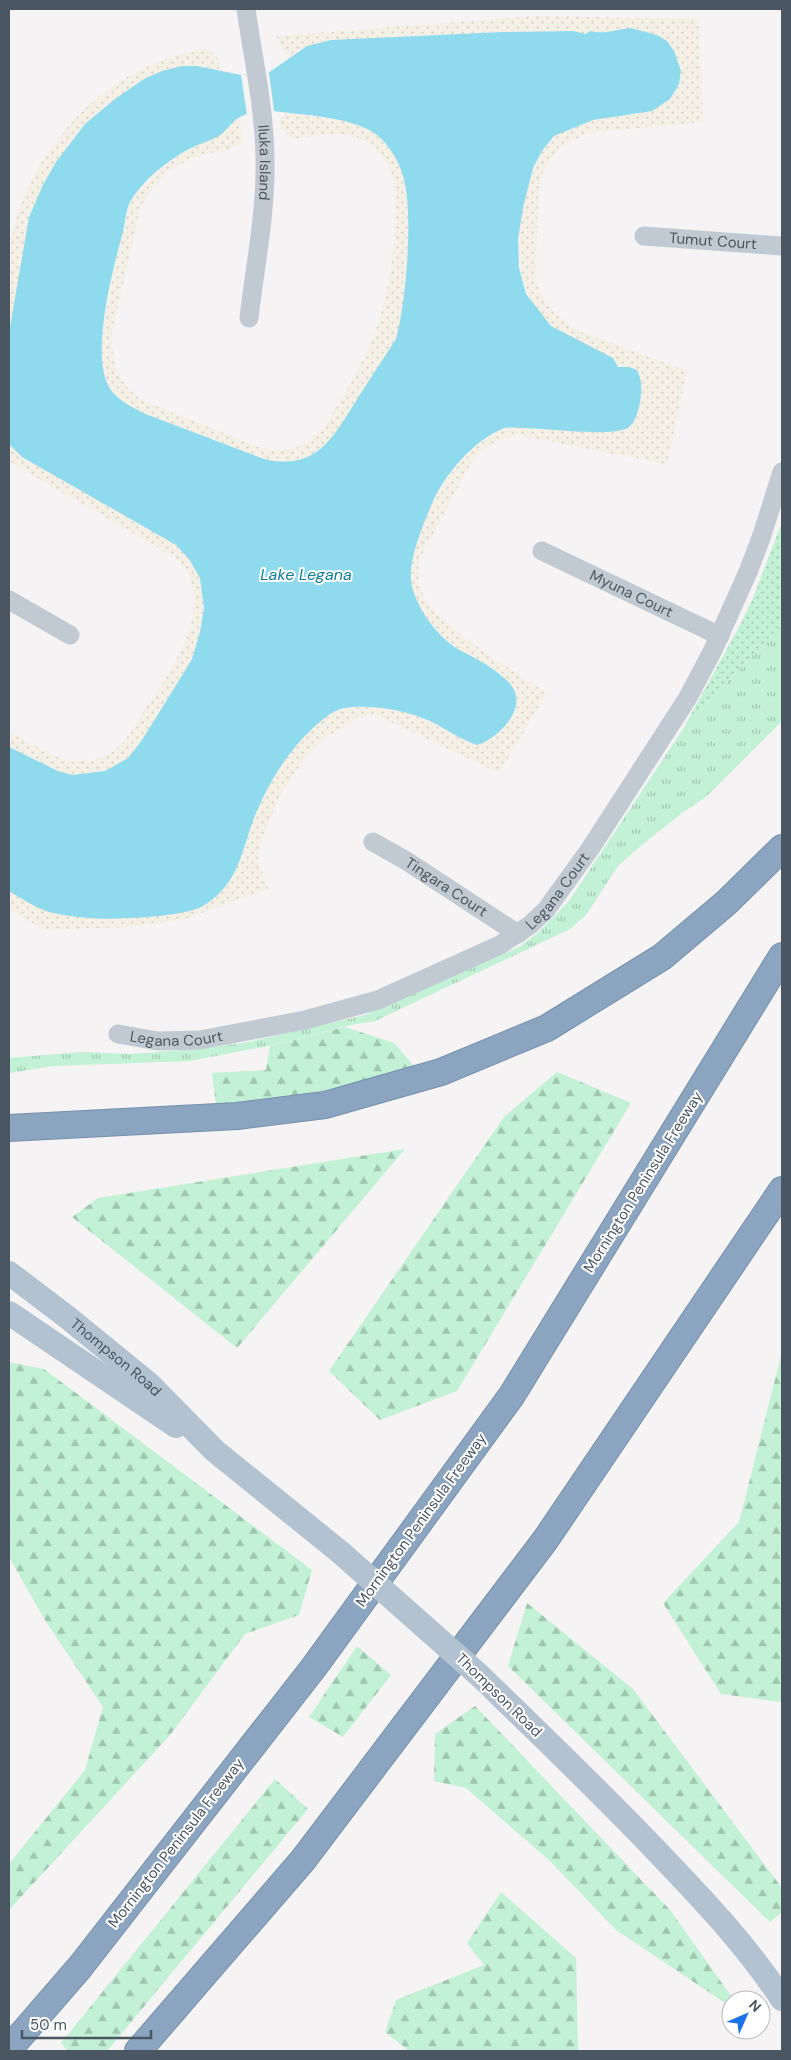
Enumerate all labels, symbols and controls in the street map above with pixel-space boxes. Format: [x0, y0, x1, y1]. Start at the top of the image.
street label: Iluka Island [253, 124, 275, 201]
street label: Tumut Court [668, 228, 757, 254]
water label: Lake Legana [260, 564, 352, 585]
street label: Myuna Court [586, 565, 676, 622]
street label: Legana Court [521, 848, 594, 934]
street label: Tingara Court [401, 853, 491, 921]
street label: Legana Court [129, 1026, 225, 1051]
street label: Mornington Peninsula Freeway [579, 1087, 708, 1276]
street label: Thompson Road [66, 1314, 166, 1401]
street label: Mornington Peninsula Freeway [351, 1429, 491, 1611]
street label: Thompson Road [452, 1649, 546, 1741]
street label: Mornington Peninsula Freeway [103, 1754, 249, 1932]
north arrow [721, 1990, 771, 2040]
text: N [745, 1996, 765, 2016]
scale bar [22, 2008, 151, 2040]
text: 50 m [30, 2015, 67, 2035]

